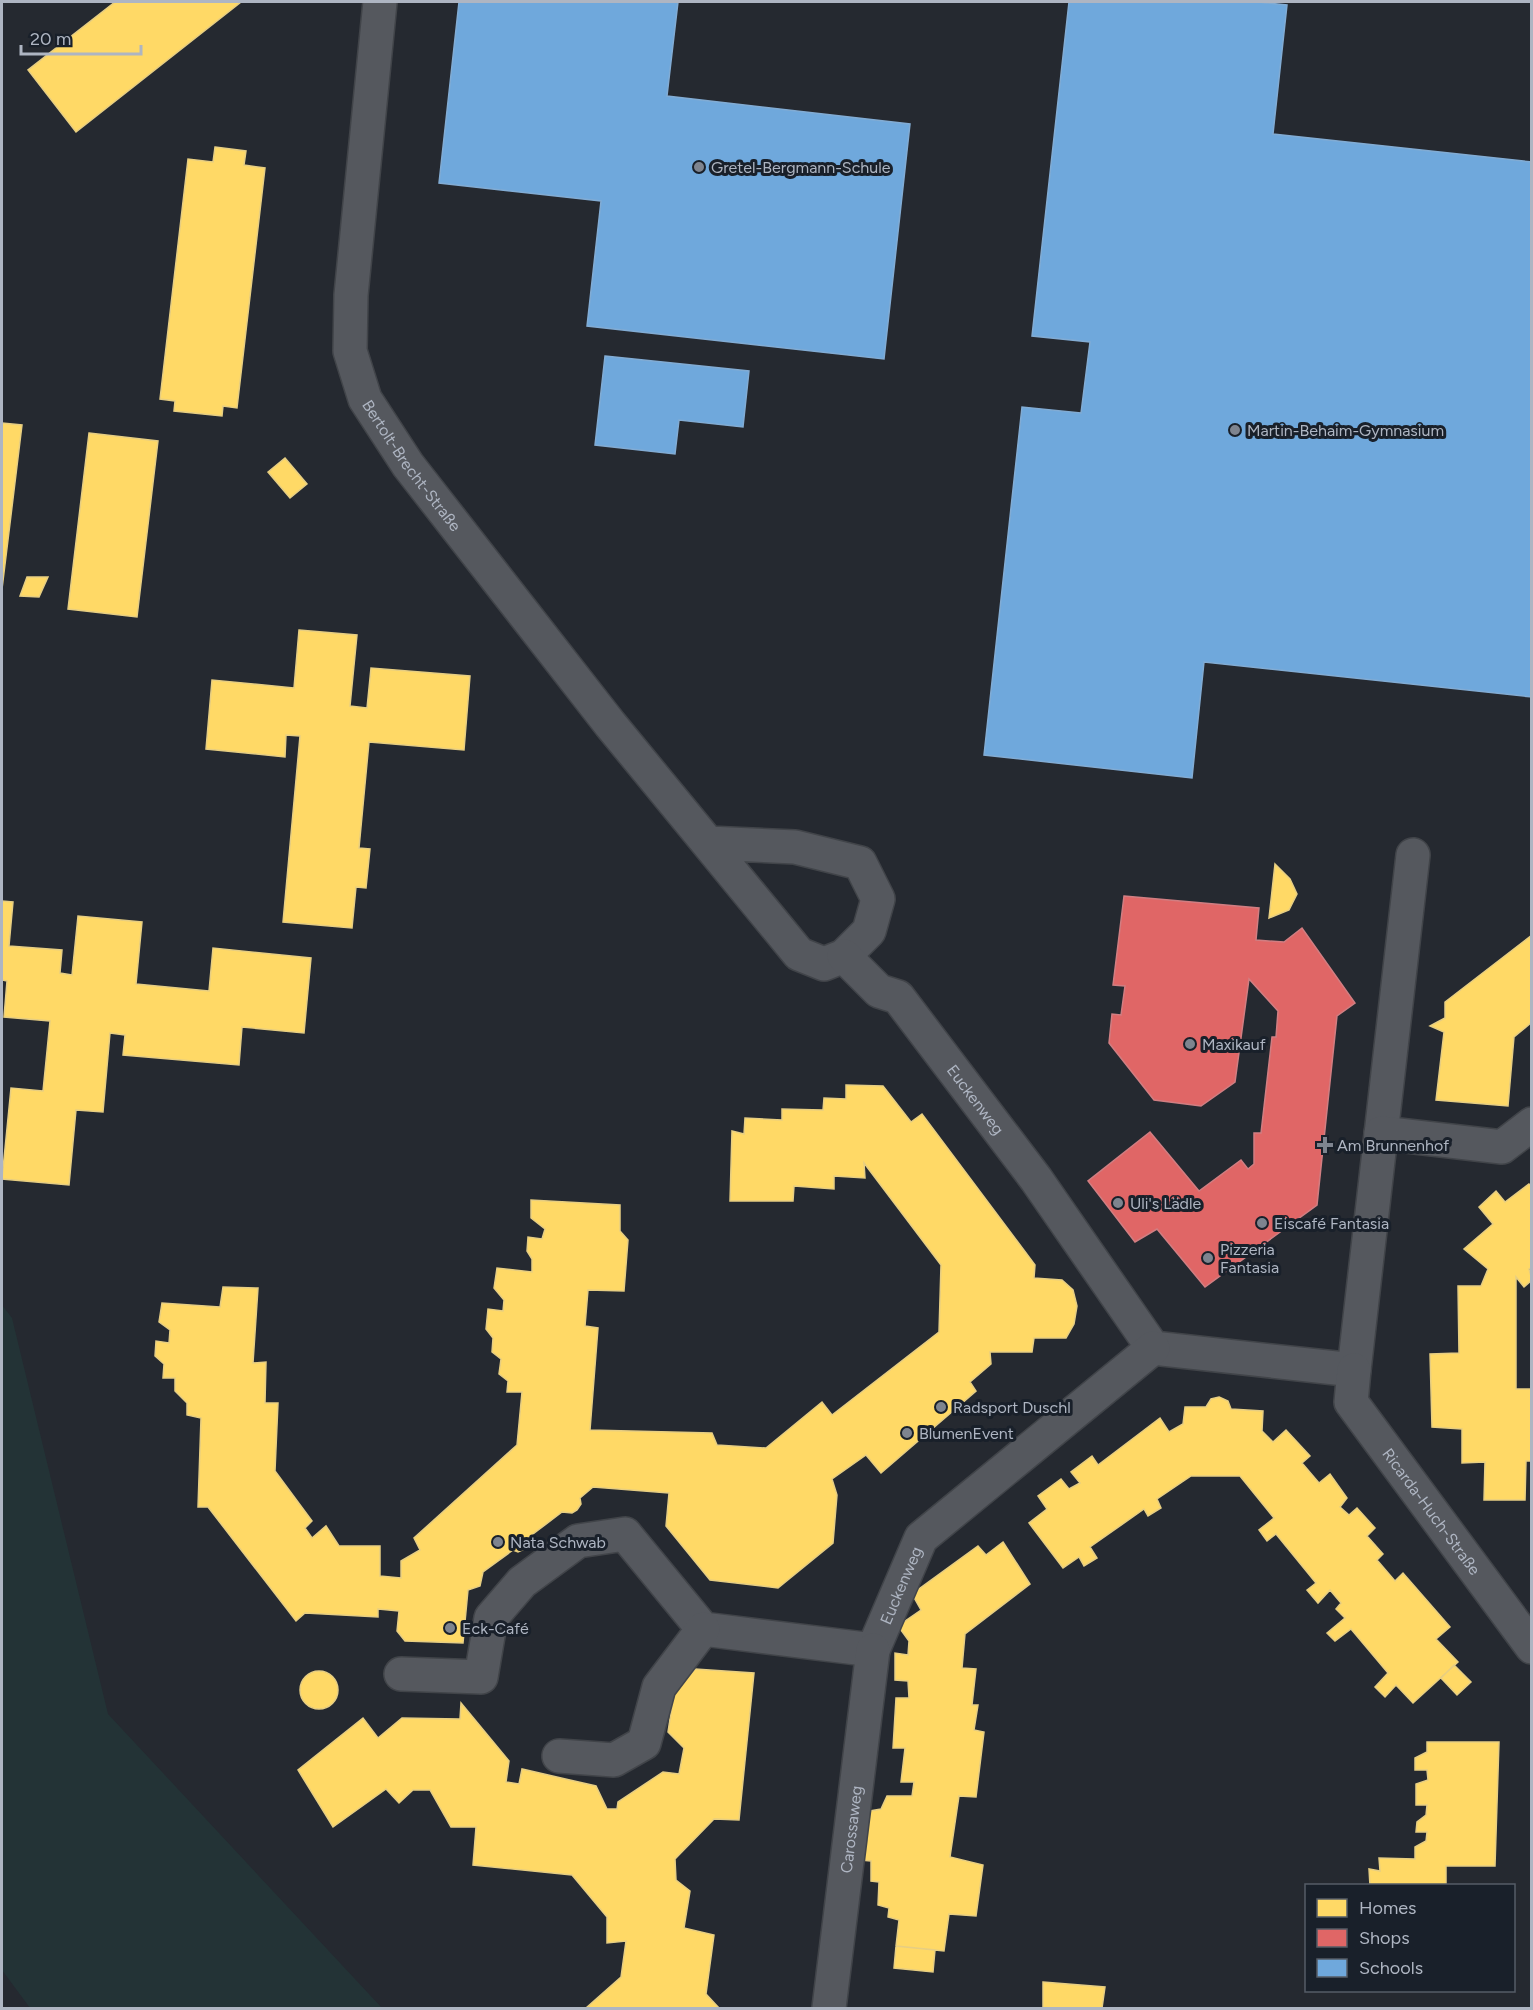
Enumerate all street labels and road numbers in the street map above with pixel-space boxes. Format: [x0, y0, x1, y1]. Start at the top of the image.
street label: Bertolt-Brecht-Straße [359, 396, 465, 535]
street label: Euckenweg [943, 1061, 1008, 1138]
street label: Ricarda-Huch-Straße [1379, 1444, 1485, 1579]
street label: Euckenweg [876, 1543, 926, 1627]
street label: Carossaweg [836, 1785, 866, 1874]

